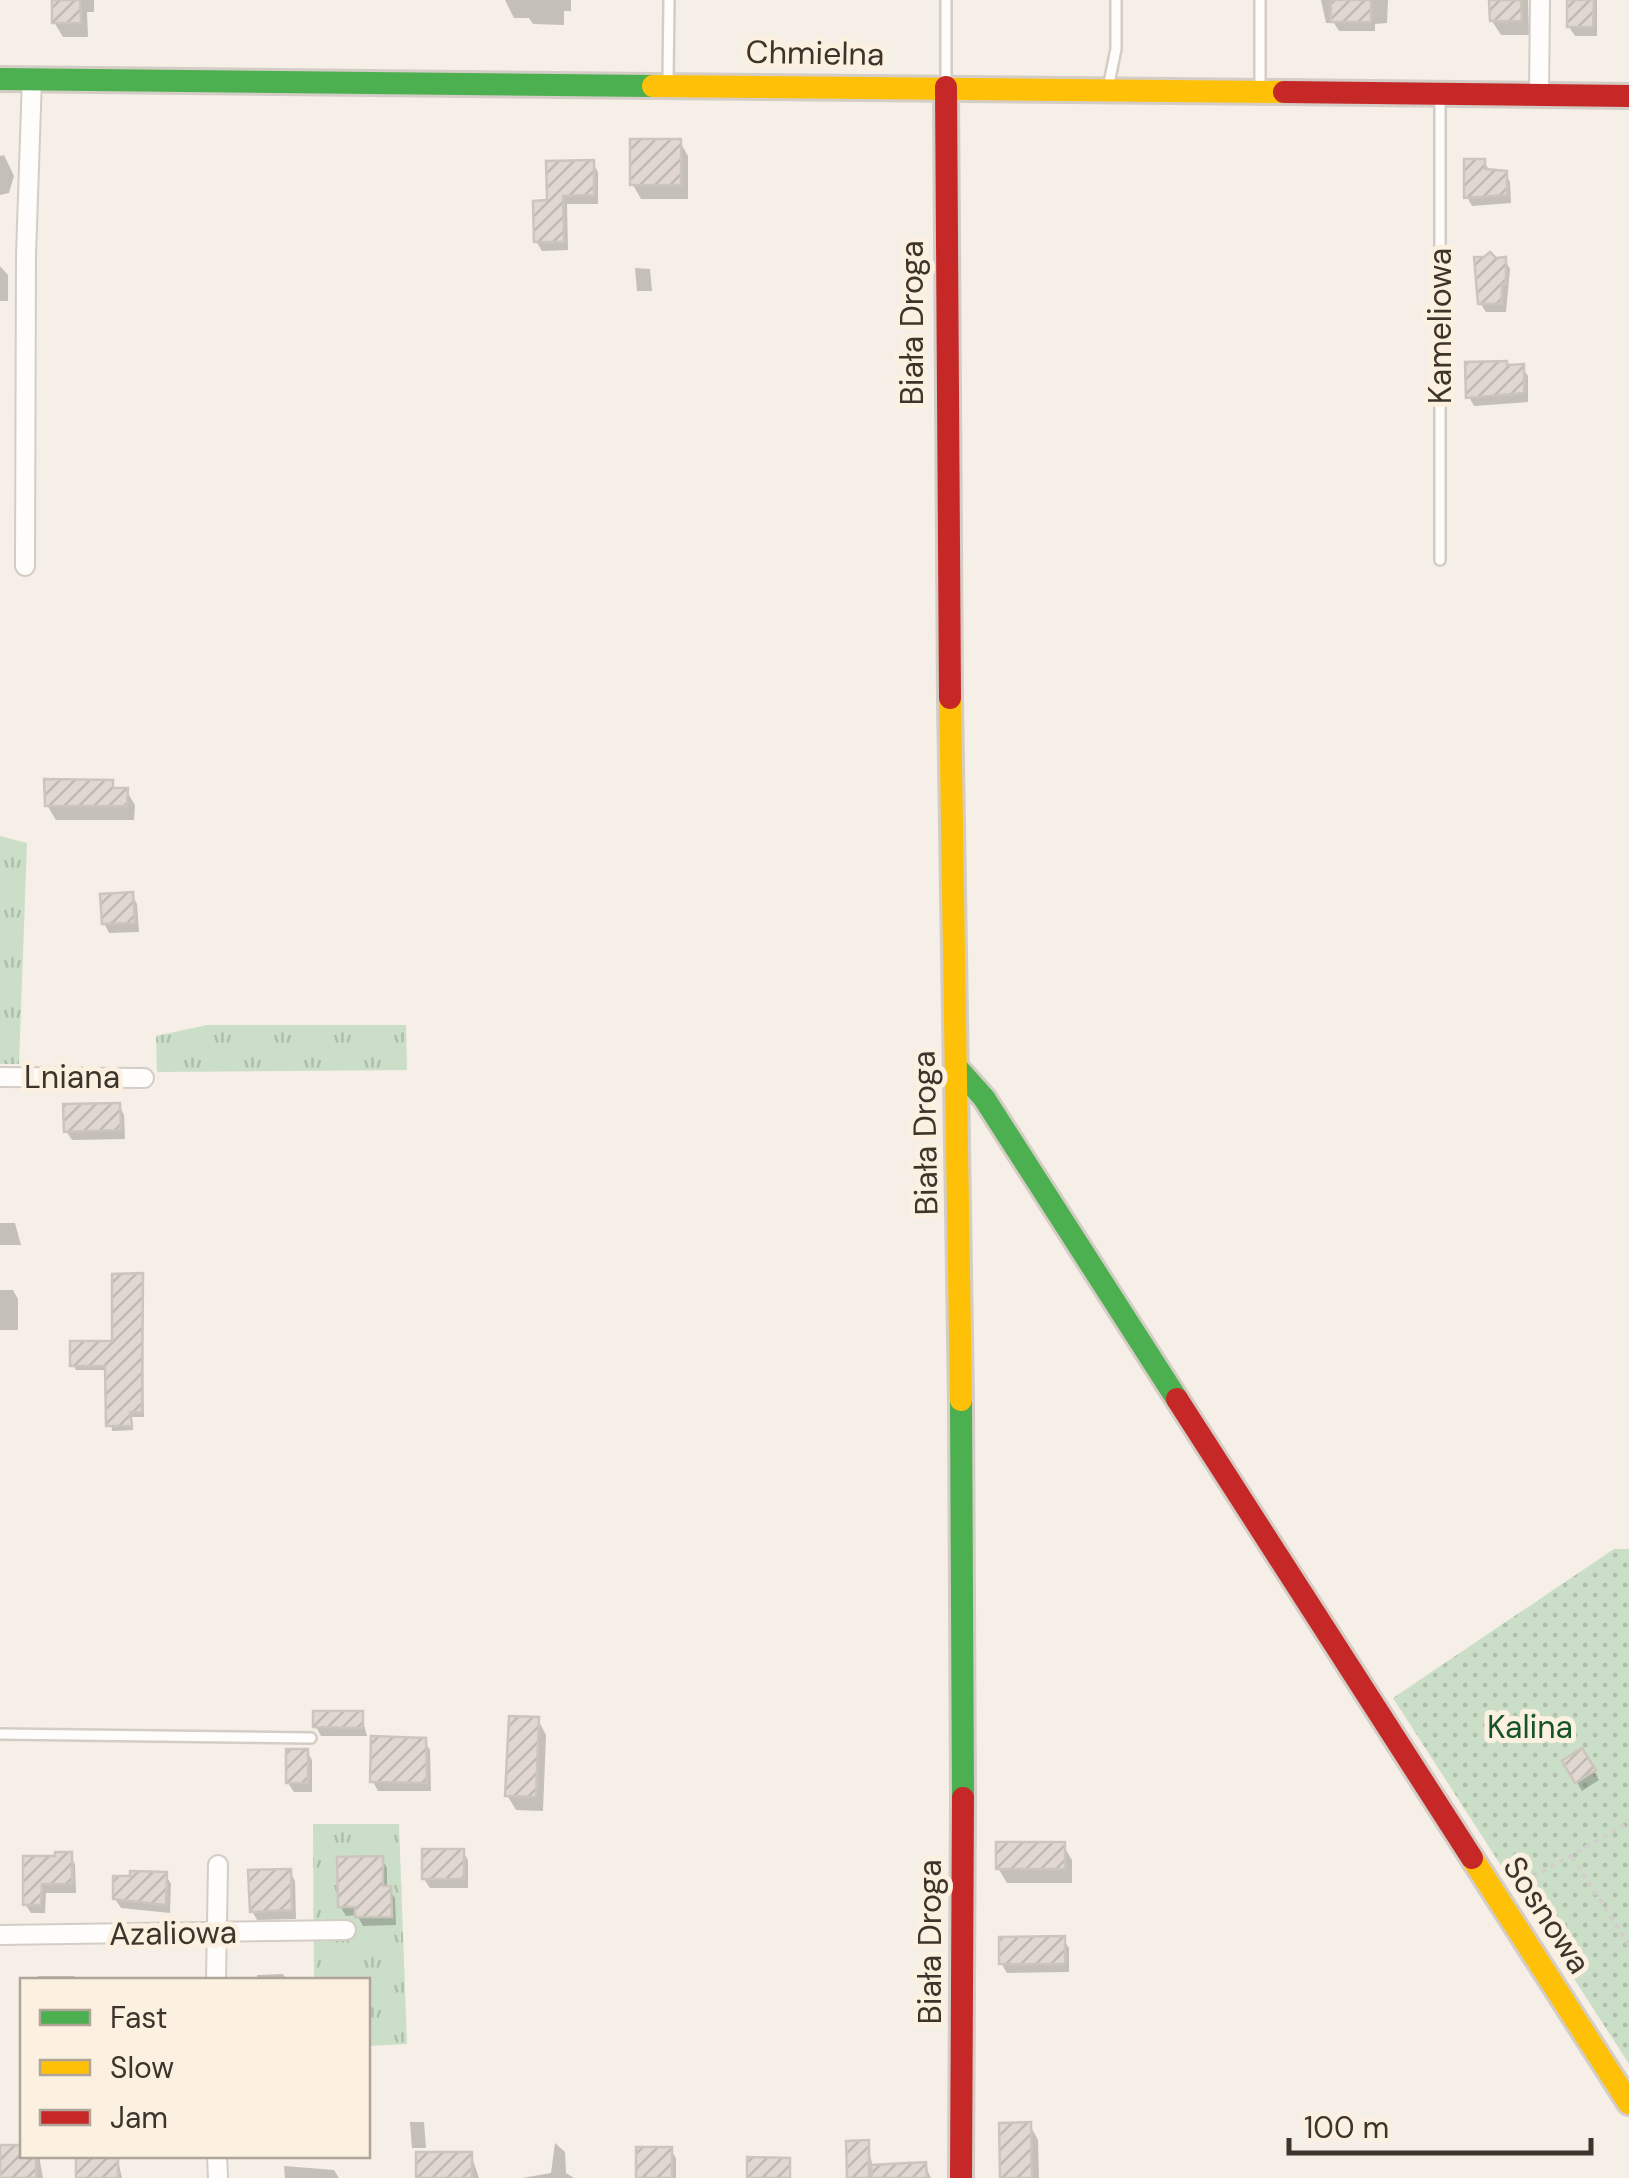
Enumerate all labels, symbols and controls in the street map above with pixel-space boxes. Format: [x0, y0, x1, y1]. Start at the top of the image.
street label: Chmielna [745, 31, 885, 75]
street label: Biała Droga [891, 240, 933, 406]
street label: Kameliowa [1419, 248, 1461, 404]
street label: Biała Droga [903, 1050, 947, 1216]
street label: Lniana [24, 1056, 120, 1098]
park label: Kalina [1487, 1706, 1573, 1748]
street label: Sosnowa [1494, 1848, 1600, 1982]
street label: Biała Droga [909, 1859, 951, 2025]
street label: Azaliowa [109, 1911, 237, 1955]
legend [20, 1978, 370, 2158]
text: Fast [110, 1998, 168, 2037]
text: Slow [110, 2048, 174, 2087]
scale bar [1289, 2093, 1592, 2155]
text: Jam [110, 2098, 168, 2137]
text: 100 m [1304, 2108, 1389, 2147]

